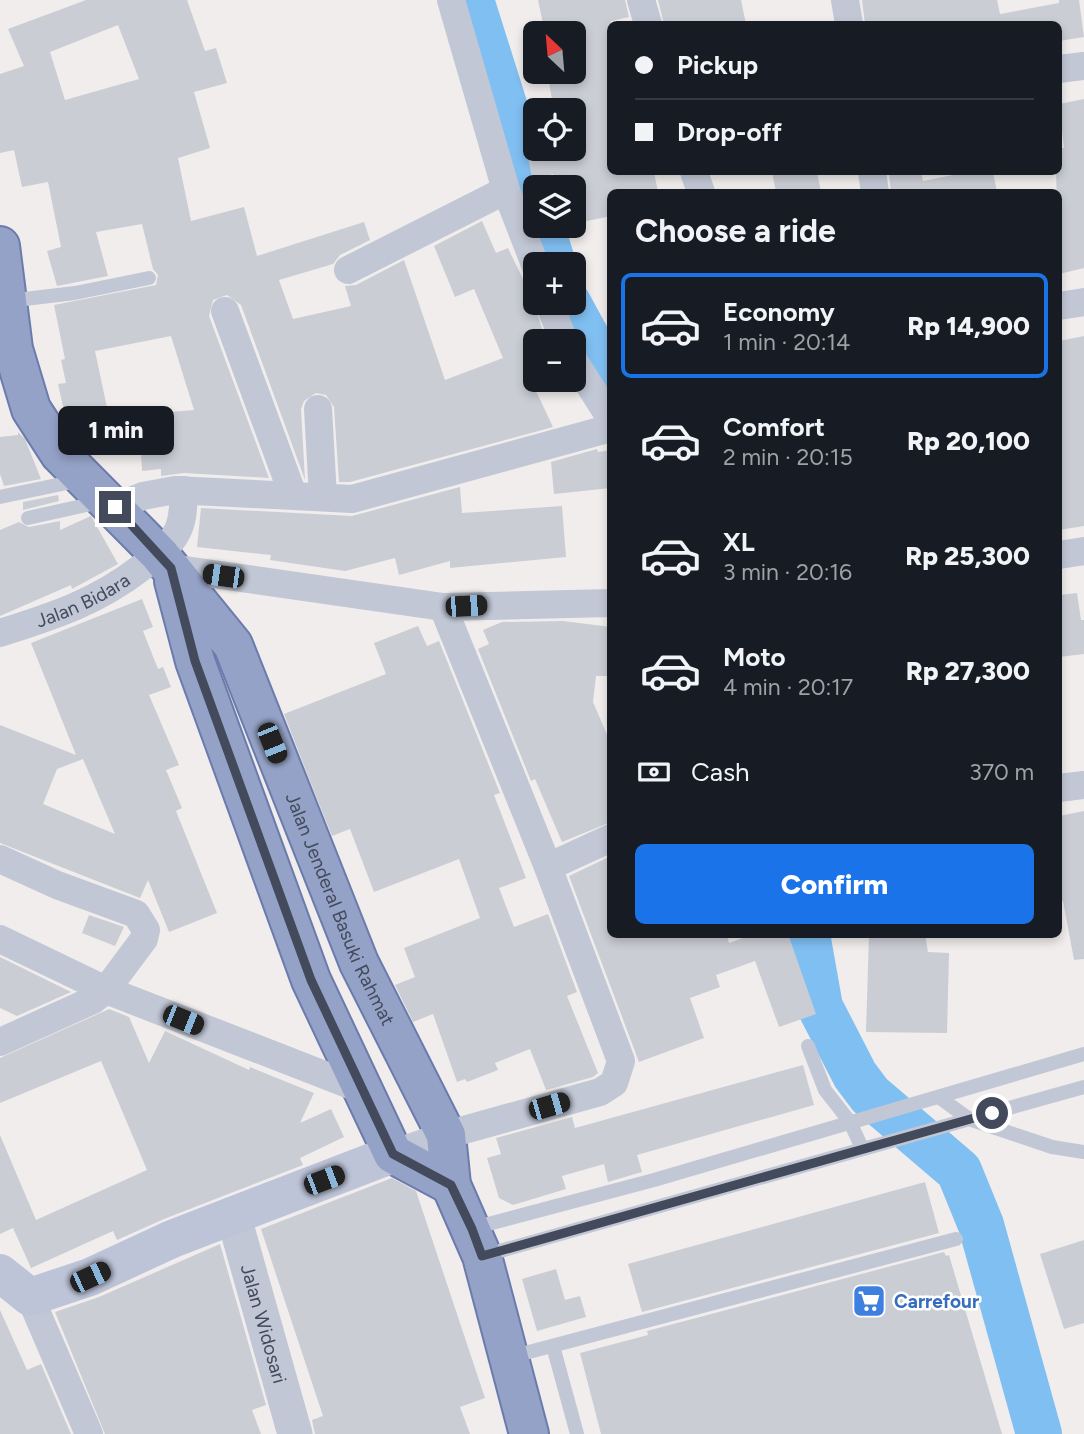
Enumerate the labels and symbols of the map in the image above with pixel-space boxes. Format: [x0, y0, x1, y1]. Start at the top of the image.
north arrow [523, 21, 586, 84]
callout: 1 min [57, 406, 173, 454]
route end [99, 491, 131, 523]
car [201, 563, 246, 589]
street label: Jalan Bidara [33, 568, 134, 633]
car [445, 594, 488, 618]
car [255, 720, 290, 766]
street label: Jalan Jenderal Basuki Rahmat [281, 789, 400, 1029]
car [160, 1002, 207, 1038]
car [526, 1090, 573, 1122]
route start [976, 1097, 1008, 1129]
car [301, 1163, 348, 1197]
car [67, 1259, 114, 1295]
street label: Jalan Widosari [236, 1262, 291, 1386]
supermarket icon: Carrefour [850, 1282, 888, 1320]
place label: Carrefour [894, 1290, 979, 1313]

